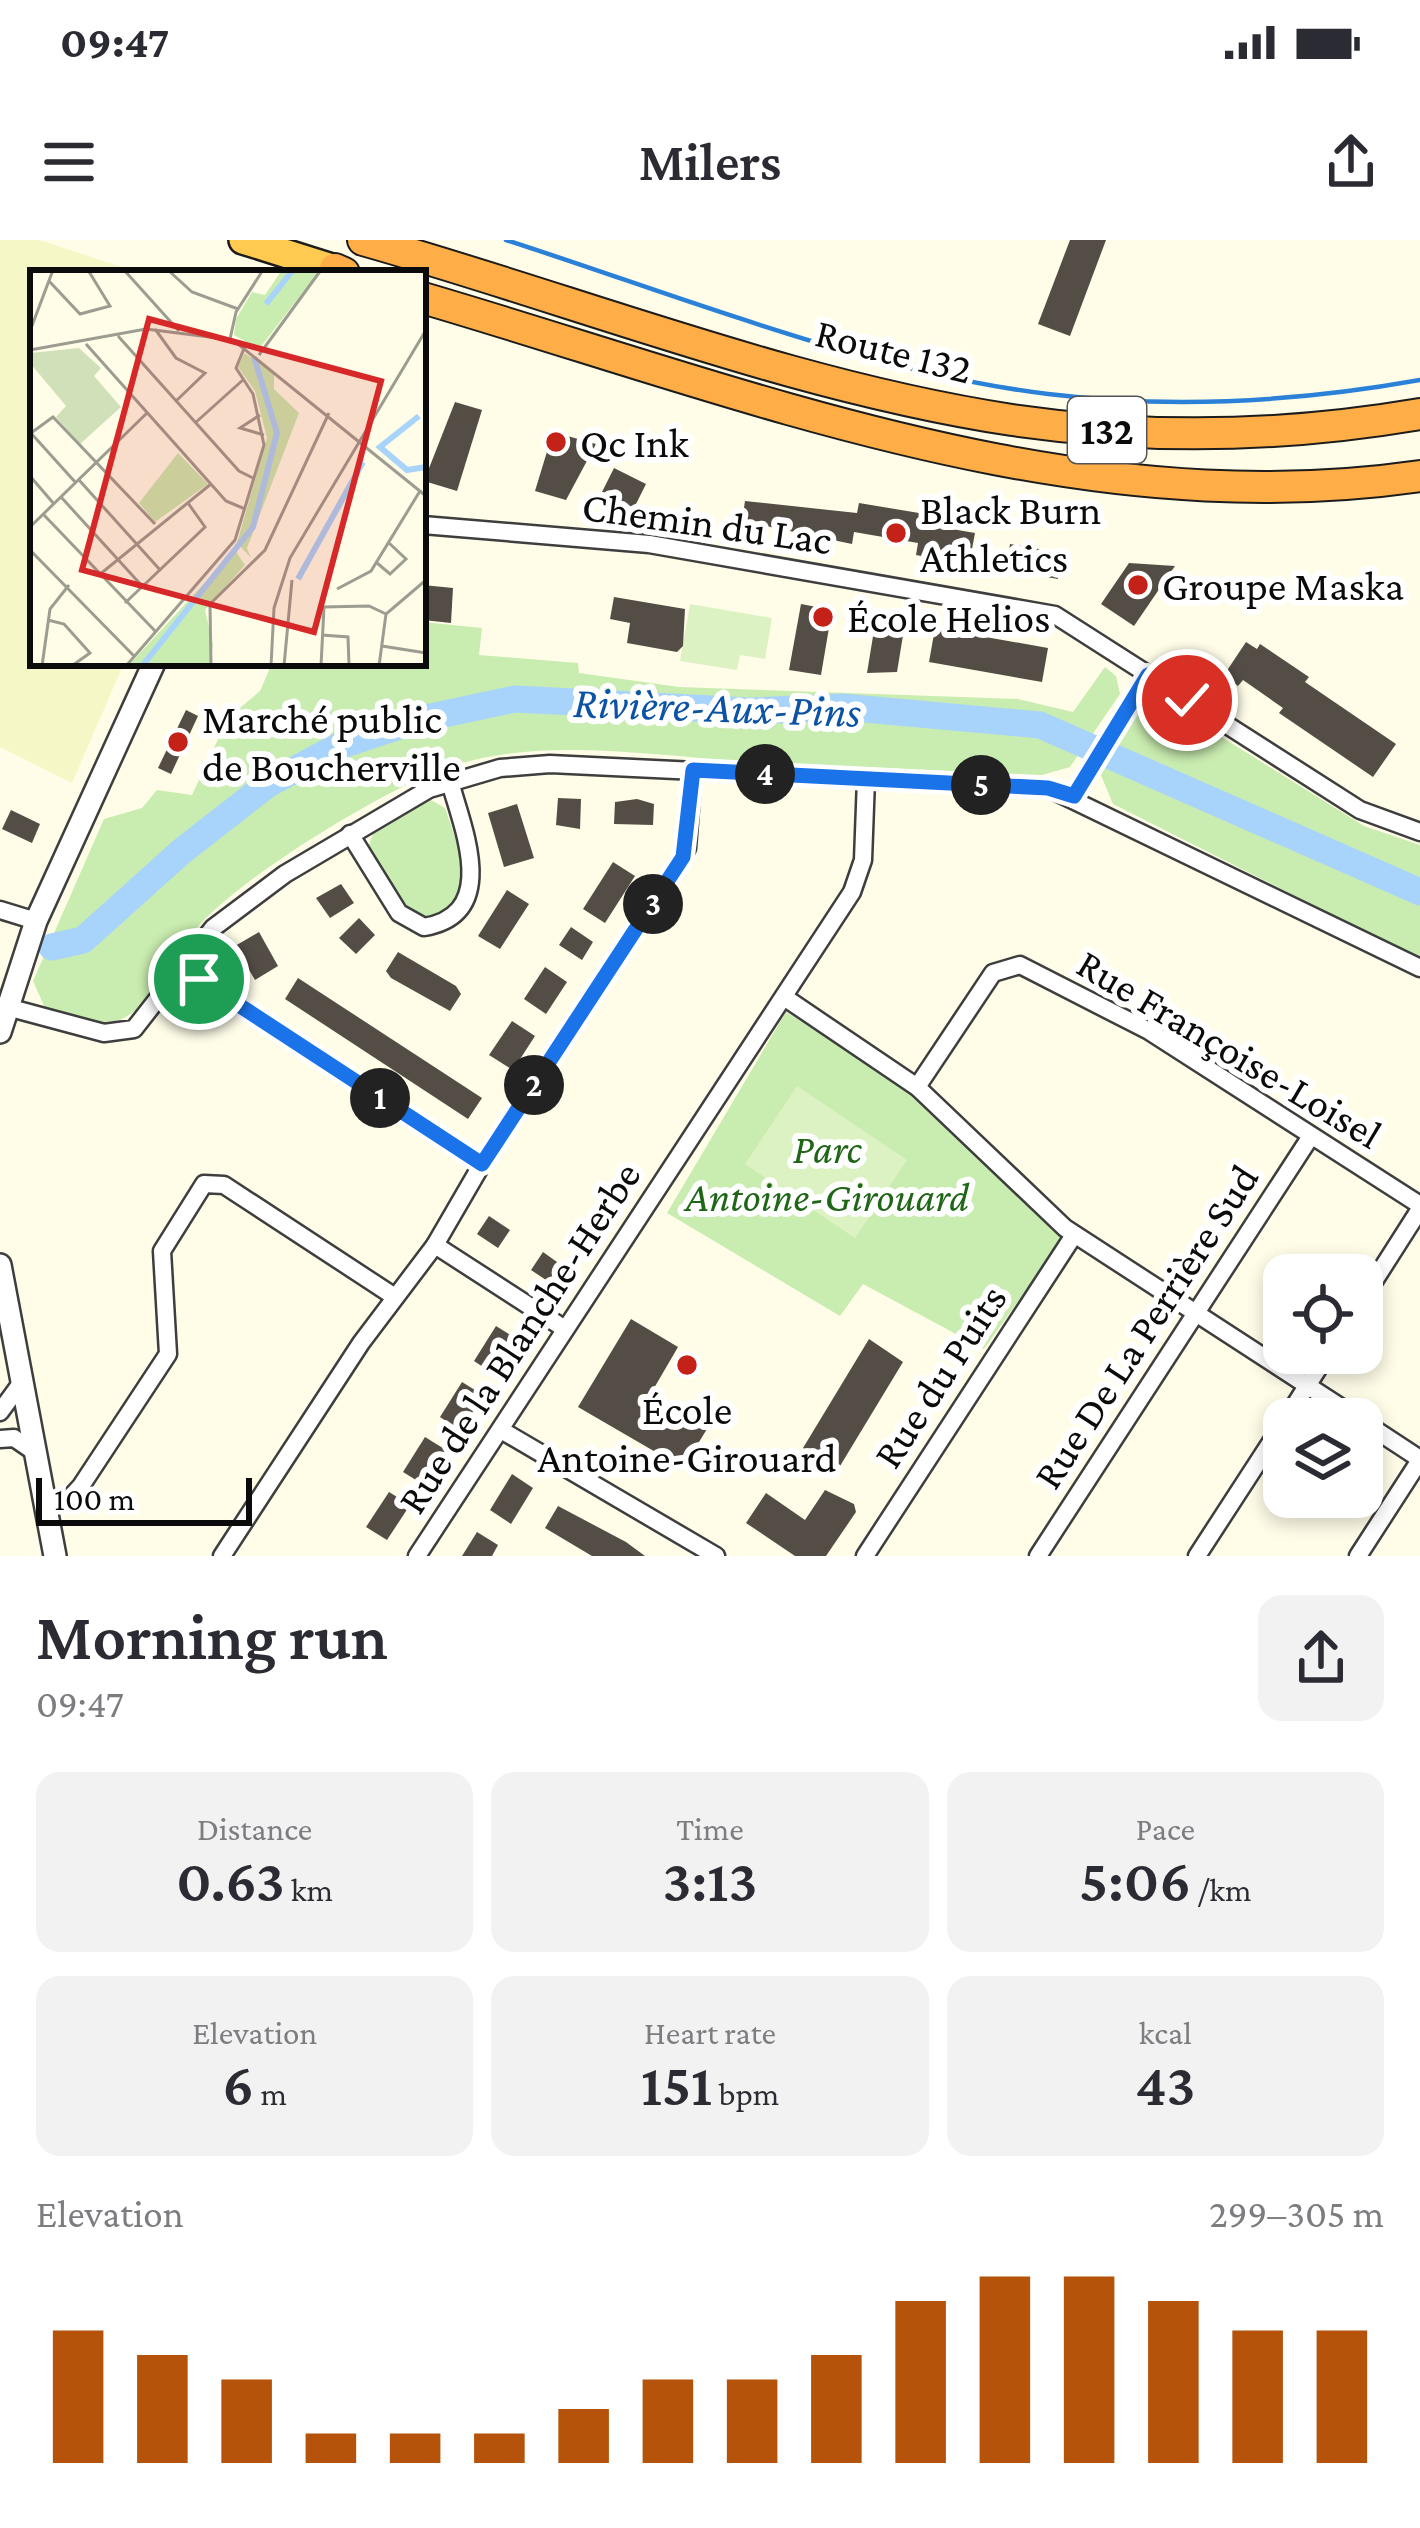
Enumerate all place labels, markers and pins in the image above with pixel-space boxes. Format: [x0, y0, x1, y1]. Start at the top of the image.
place label: Qc Ink [580, 419, 689, 466]
marker: Qc Ink [543, 429, 569, 455]
place label: Black Burn Athletics [920, 486, 1101, 581]
marker: Black Burn Athletics [883, 520, 909, 546]
place label: Groupe Maska [1162, 562, 1404, 609]
marker: Groupe Maska [1125, 572, 1151, 598]
place label: École Helios [847, 594, 1051, 641]
marker: École Helios [810, 604, 836, 630]
pin [1136, 649, 1238, 751]
place label: Marché public de Boucherville [202, 695, 461, 790]
marker: Marché public de Boucherville [165, 729, 191, 755]
pin: 4 [735, 744, 795, 804]
pin: 5 [951, 755, 1011, 815]
pin: 3 [623, 874, 683, 934]
pin [148, 928, 250, 1030]
pin: 2 [504, 1055, 564, 1115]
pin: 1 [350, 1068, 410, 1128]
marker: École Antoine-Girouard [674, 1352, 700, 1378]
place label: École Antoine-Girouard [537, 1386, 837, 1481]

